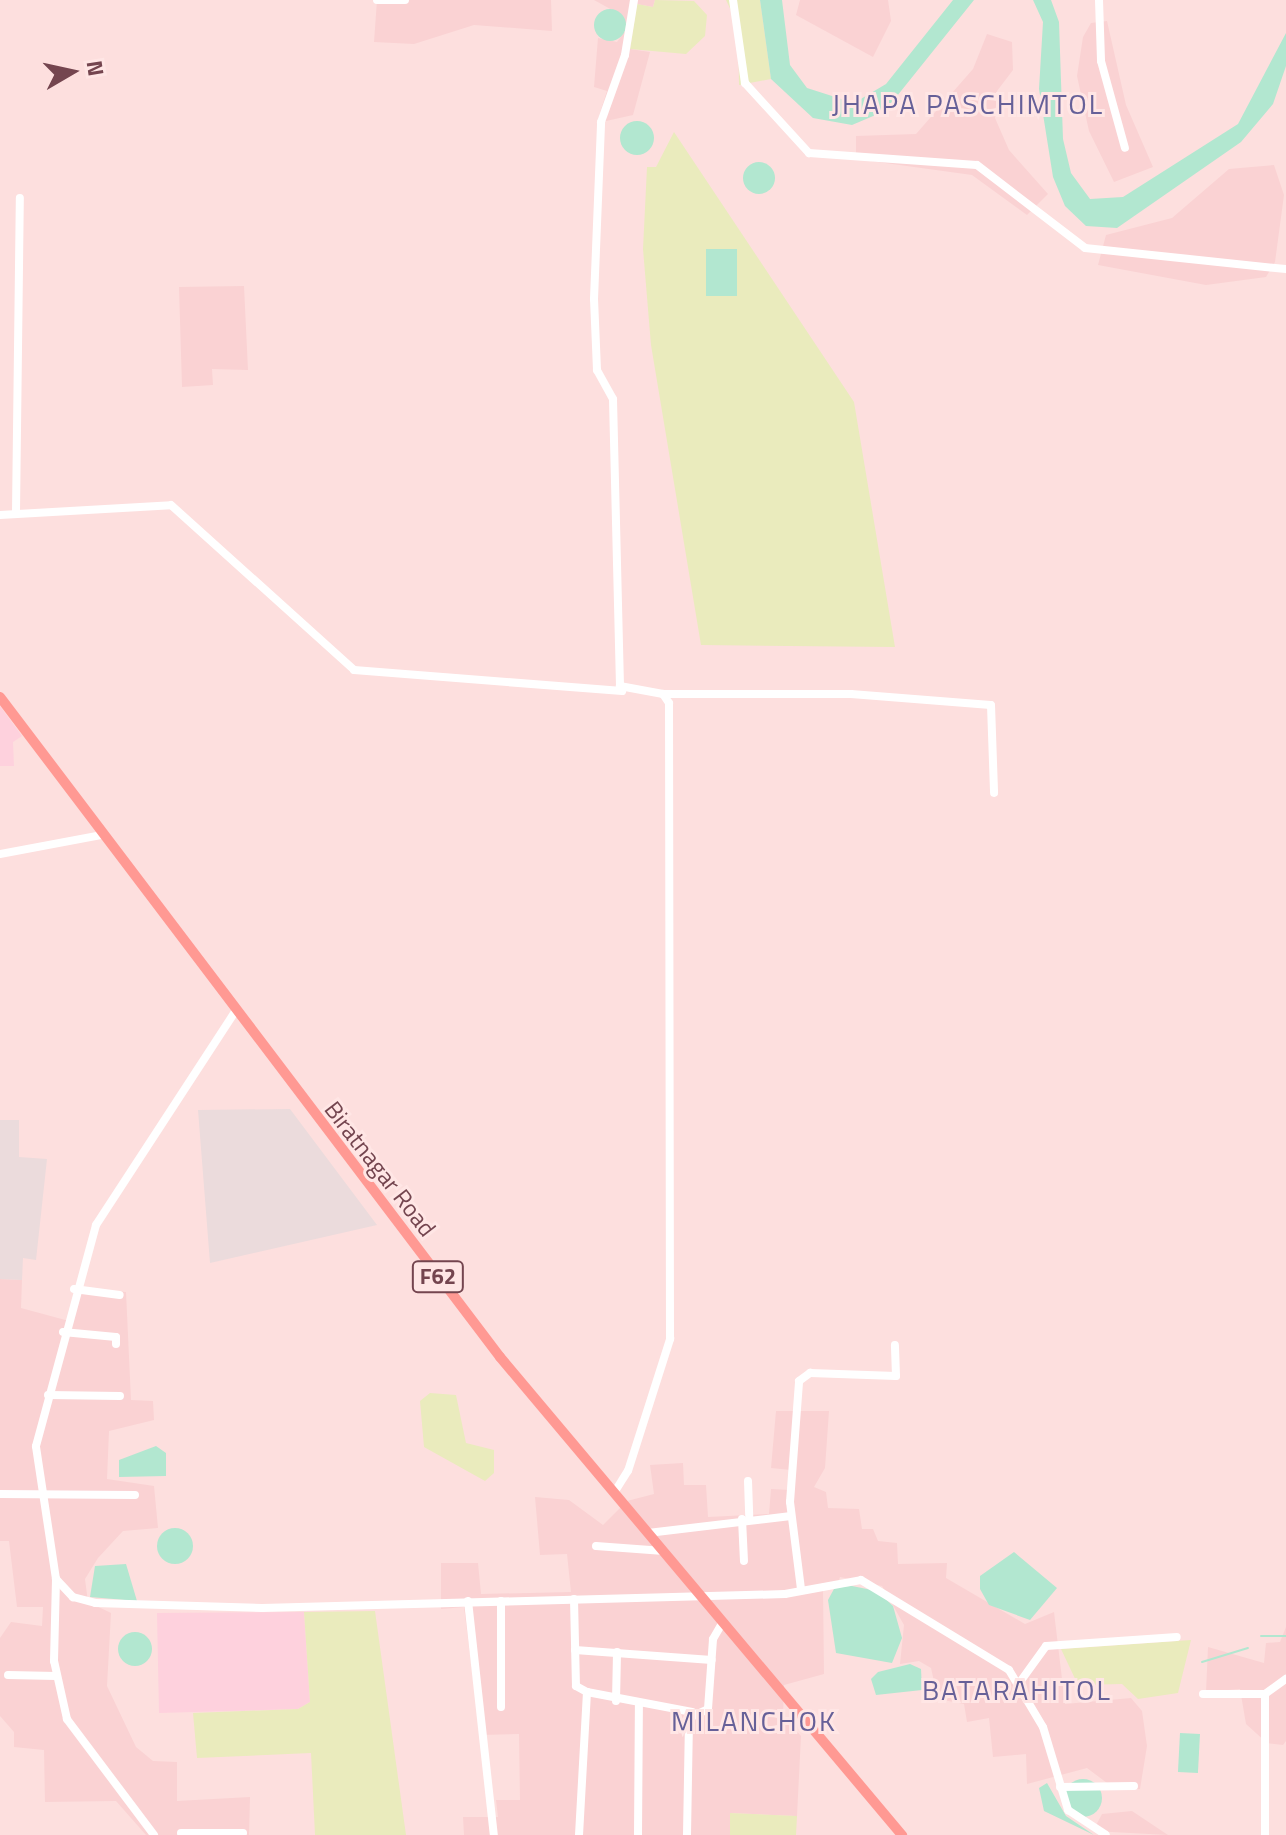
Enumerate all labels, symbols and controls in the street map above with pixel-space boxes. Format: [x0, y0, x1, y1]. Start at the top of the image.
north arrow [32, 32, 112, 112]
text: N [78, 58, 114, 78]
district label: JHAPA PASCHIMTOL [832, 87, 1104, 121]
street label: Biratnagar Road [318, 1096, 442, 1242]
road number: F62 [410, 1259, 466, 1295]
district label: BATARAHITOL [922, 1673, 1112, 1707]
district label: MILANCHOK [671, 1704, 837, 1738]

